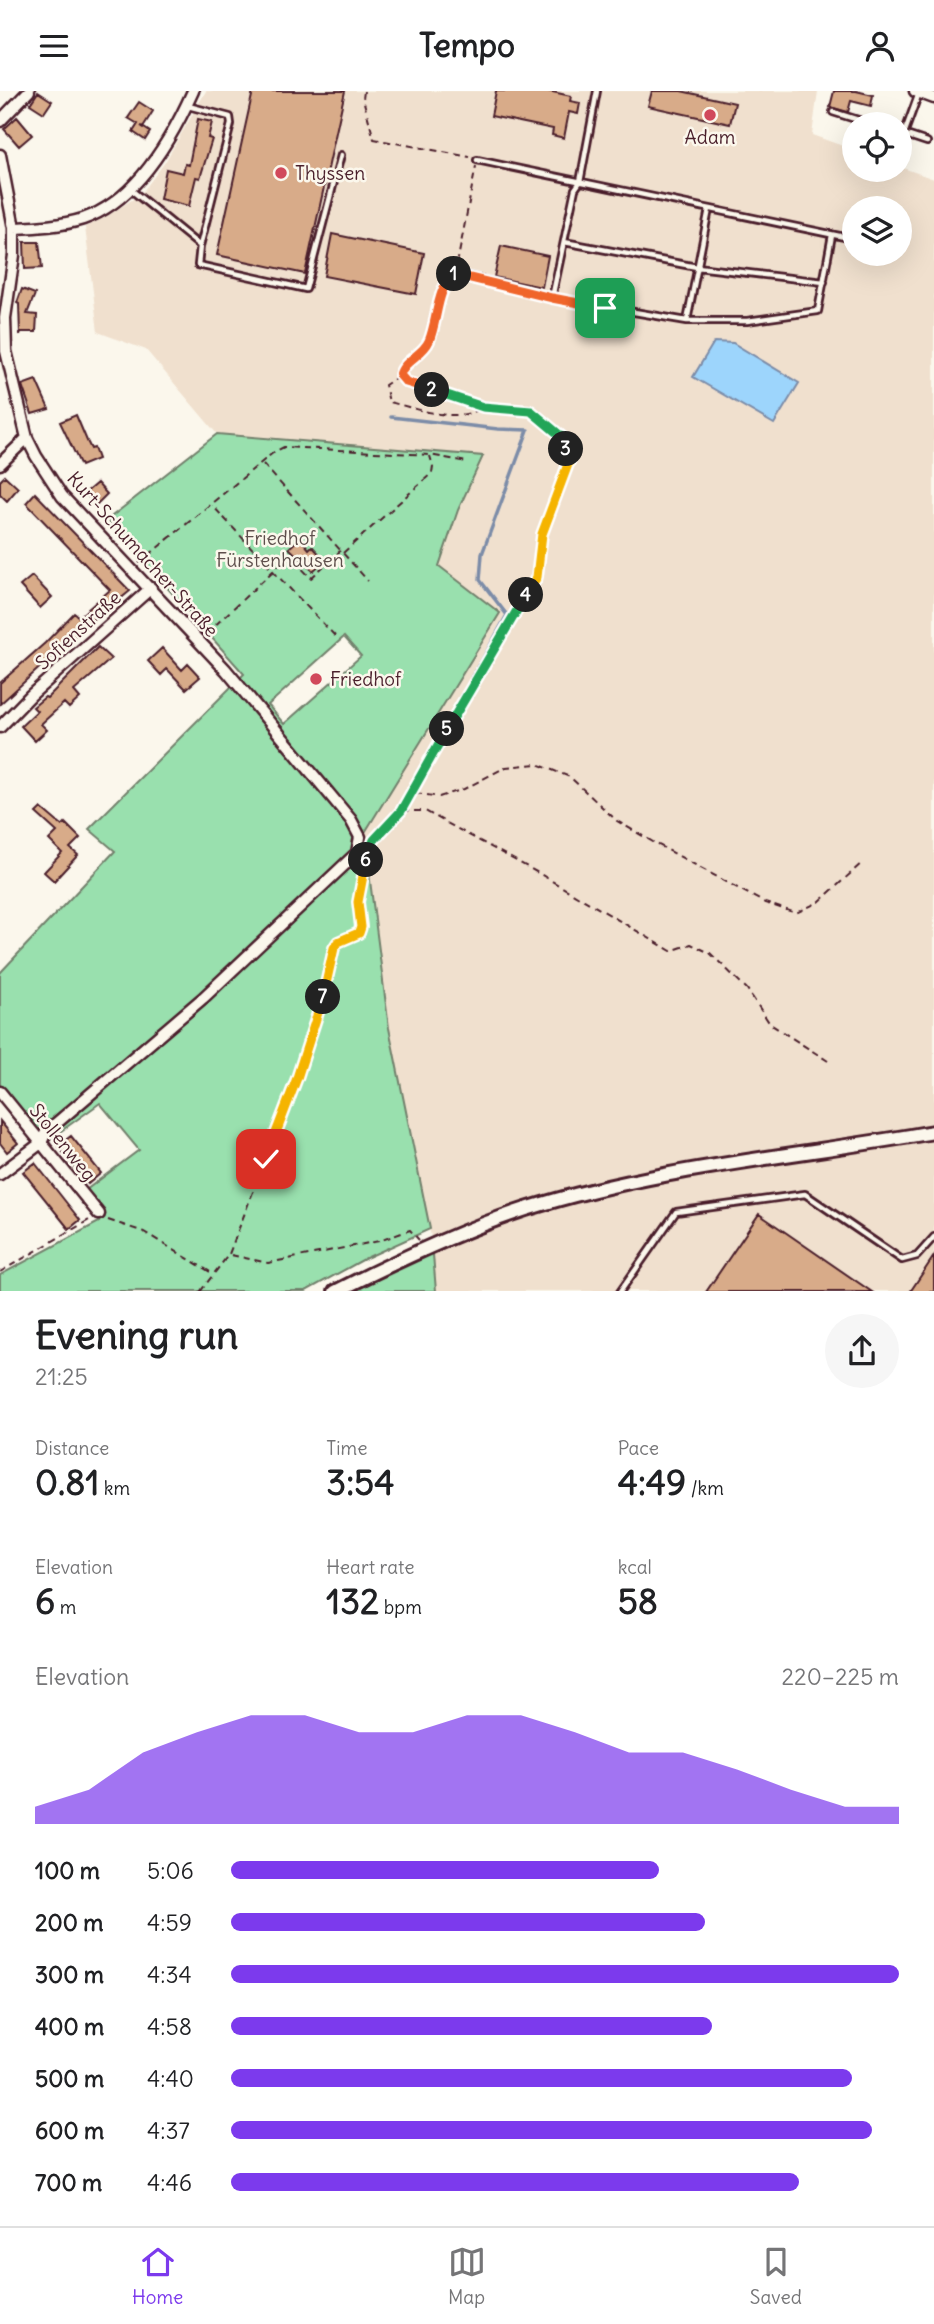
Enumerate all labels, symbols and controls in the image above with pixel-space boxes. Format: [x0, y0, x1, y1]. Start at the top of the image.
text: Tempo [419, 25, 515, 66]
icon: menu [35, 27, 73, 65]
icon: person [861, 27, 899, 65]
marker: Adam [702, 107, 718, 123]
map controls [842, 112, 912, 266]
button: locate [842, 112, 912, 182]
place label: Adam [685, 125, 735, 149]
place label: Thyssen [295, 161, 365, 185]
marker: Thyssen [273, 165, 289, 181]
button: layers [842, 196, 912, 266]
pin: 1 [436, 257, 472, 291]
text: 1 [450, 261, 457, 285]
pin [575, 278, 635, 338]
icon: arrive [586, 289, 624, 327]
pin: 2 [414, 373, 450, 407]
text: 2 [426, 377, 437, 401]
pin: 3 [548, 431, 584, 467]
text: 3 [560, 436, 571, 460]
street label: Kurt-Schumacher-Straße [62, 466, 224, 642]
park label: Friedhof Fürstenhausen [216, 526, 344, 572]
pin: 4 [508, 577, 544, 613]
text: 4 [520, 582, 531, 606]
street label: Sofienstraße [30, 585, 126, 675]
place label: Friedhof [330, 667, 402, 691]
marker: Friedhof [308, 671, 324, 687]
pin: 5 [430, 711, 464, 747]
text: 5 [441, 716, 452, 740]
pin: 6 [348, 843, 384, 877]
text: 6 [360, 847, 371, 871]
pin: 7 [306, 979, 340, 1014]
text: 7 [318, 984, 327, 1008]
street label: Stollenweg [24, 1098, 102, 1186]
pin [236, 1129, 296, 1189]
icon: check [247, 1140, 285, 1178]
text: Evening run [35, 1312, 238, 1359]
button: share [825, 1314, 899, 1388]
text: 21:25 [35, 1362, 88, 1391]
text: Distance [35, 1436, 109, 1460]
text: Time [326, 1436, 367, 1460]
text: Pace [618, 1436, 659, 1460]
text: 0.81 [35, 1460, 99, 1504]
text: 3:54 [326, 1460, 394, 1504]
text: 4:49 [618, 1460, 686, 1504]
text: km [99, 1476, 130, 1500]
text: /km [686, 1476, 724, 1500]
text: Elevation [35, 1555, 113, 1579]
text: Heart rate [326, 1555, 414, 1579]
text: kcal [618, 1555, 652, 1579]
text: 6 [35, 1579, 55, 1623]
text: 132 [326, 1579, 379, 1623]
text: 58 [618, 1579, 658, 1623]
text: m [55, 1595, 76, 1619]
text: bpm [379, 1595, 422, 1619]
text: Elevation [35, 1662, 129, 1691]
text: 220–225 m [782, 1662, 899, 1691]
text: 100 m [35, 1856, 100, 1885]
text: 5:06 [147, 1856, 194, 1885]
text: 200 m [35, 1908, 104, 1937]
text: 4:59 [147, 1908, 192, 1937]
text: 300 m [35, 1960, 104, 1989]
text: 4:34 [147, 1960, 192, 1989]
text: 400 m [35, 2012, 104, 2041]
text: 4:58 [147, 2012, 192, 2041]
text: 500 m [35, 2064, 104, 2093]
text: 4:40 [147, 2064, 194, 2093]
text: 600 m [35, 2116, 104, 2145]
text: 4:37 [147, 2116, 190, 2145]
text: 700 m [35, 2168, 102, 2197]
text: 4:46 [147, 2168, 192, 2197]
tab: Home [132, 2243, 183, 2309]
tab: Map [448, 2243, 486, 2309]
tab: Saved [750, 2243, 802, 2309]

